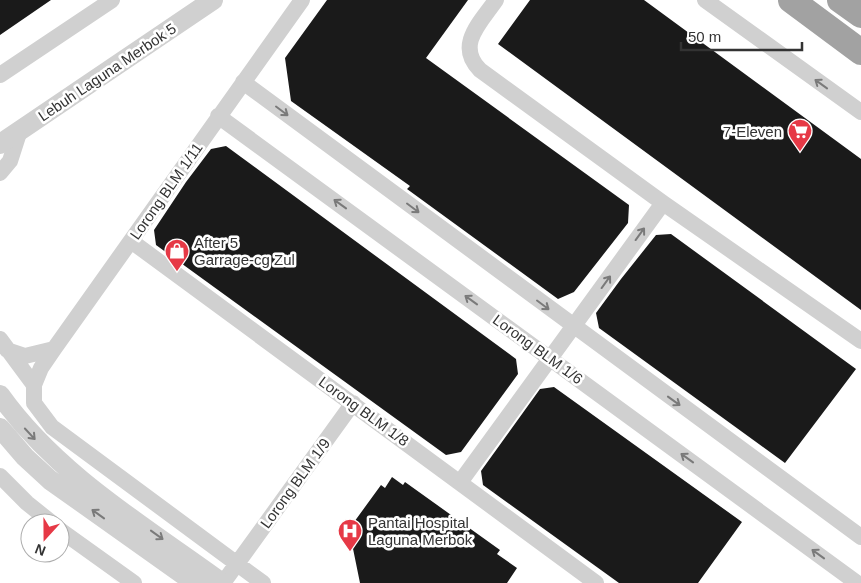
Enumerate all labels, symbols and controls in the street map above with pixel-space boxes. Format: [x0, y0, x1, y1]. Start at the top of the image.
street label: Lebuh Laguna Merbok 5 [35, 19, 179, 125]
scale bar [681, 20, 802, 52]
text: 50 m [688, 28, 721, 45]
one-way arrow [815, 79, 829, 89]
one-way arrow [275, 106, 289, 116]
supermarket icon: 7-Eleven [787, 118, 813, 152]
place label: 7-Eleven [723, 123, 782, 140]
street label: Lorong BLM 1/11 [126, 139, 206, 243]
one-way arrow [333, 199, 347, 209]
one-way arrow [406, 203, 420, 213]
one-way arrow [635, 227, 645, 241]
place label: After 5 Garrage-cg Zul [194, 234, 295, 268]
shop icon: After 5 Garrage-cg Zul [164, 238, 190, 272]
one-way arrow [600, 276, 611, 289]
one-way arrow [464, 295, 478, 305]
one-way arrow [536, 300, 550, 310]
street label: Lorong BLM 1/6 [490, 311, 586, 387]
street label: Lorong BLM 1/8 [316, 373, 412, 449]
one-way arrow [667, 396, 681, 406]
one-way arrow [24, 427, 36, 440]
street label: Lorong BLM 1/9 [257, 435, 333, 531]
one-way arrow [680, 453, 694, 463]
one-way arrow [92, 508, 105, 519]
north arrow [20, 513, 70, 563]
place label: Pantai Hospital Laguna Merbok [368, 514, 473, 548]
hospital icon: Pantai Hospital Laguna Merbok [337, 518, 363, 552]
one-way arrow [150, 530, 164, 540]
text: N [33, 541, 48, 559]
one-way arrow [811, 549, 825, 559]

